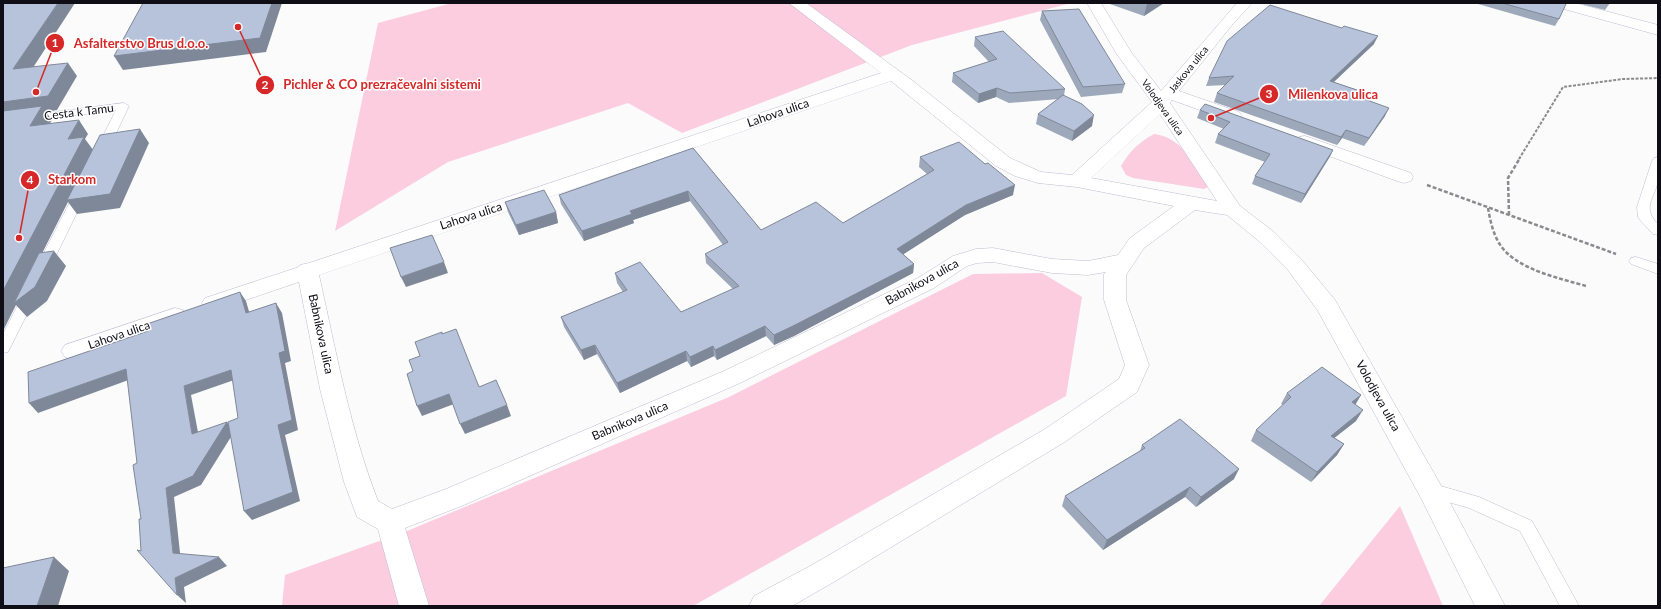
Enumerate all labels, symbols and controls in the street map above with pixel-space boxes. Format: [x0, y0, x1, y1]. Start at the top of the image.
callout: Asfalterstvo Brus d.o.o. [45, 31, 216, 56]
text: 1 [52, 35, 59, 50]
text: Asfalterstvo Brus d.o.o. [73, 35, 208, 51]
street label: Jaskova ulica [1166, 43, 1210, 95]
callout: Pichler & CO prezračevalni sistemi [255, 72, 489, 97]
text: Pichler & CO prezračevalni sistemi [283, 76, 481, 92]
text: 2 [262, 77, 269, 92]
street label: Volodjeva ulica [1139, 77, 1187, 137]
callout: Milenkova ulica [1259, 82, 1386, 107]
text: 3 [1266, 86, 1273, 101]
text: Milenkova ulica [1288, 86, 1378, 102]
street label: Lahova ulica [745, 95, 811, 130]
street label: Cesta k Tamu [43, 100, 115, 123]
callout: Starkom [20, 167, 104, 192]
text: Starkom [48, 171, 96, 187]
text: 4 [27, 172, 34, 187]
street label: Lahova ulica [438, 198, 504, 233]
street label: Babnikova ulica [882, 255, 961, 308]
street label: Babnikova ulica [306, 292, 337, 375]
street label: Lahova ulica [86, 317, 152, 352]
street label: Volodjeva ulica [1353, 358, 1404, 434]
street label: Babnikova ulica [589, 398, 670, 443]

